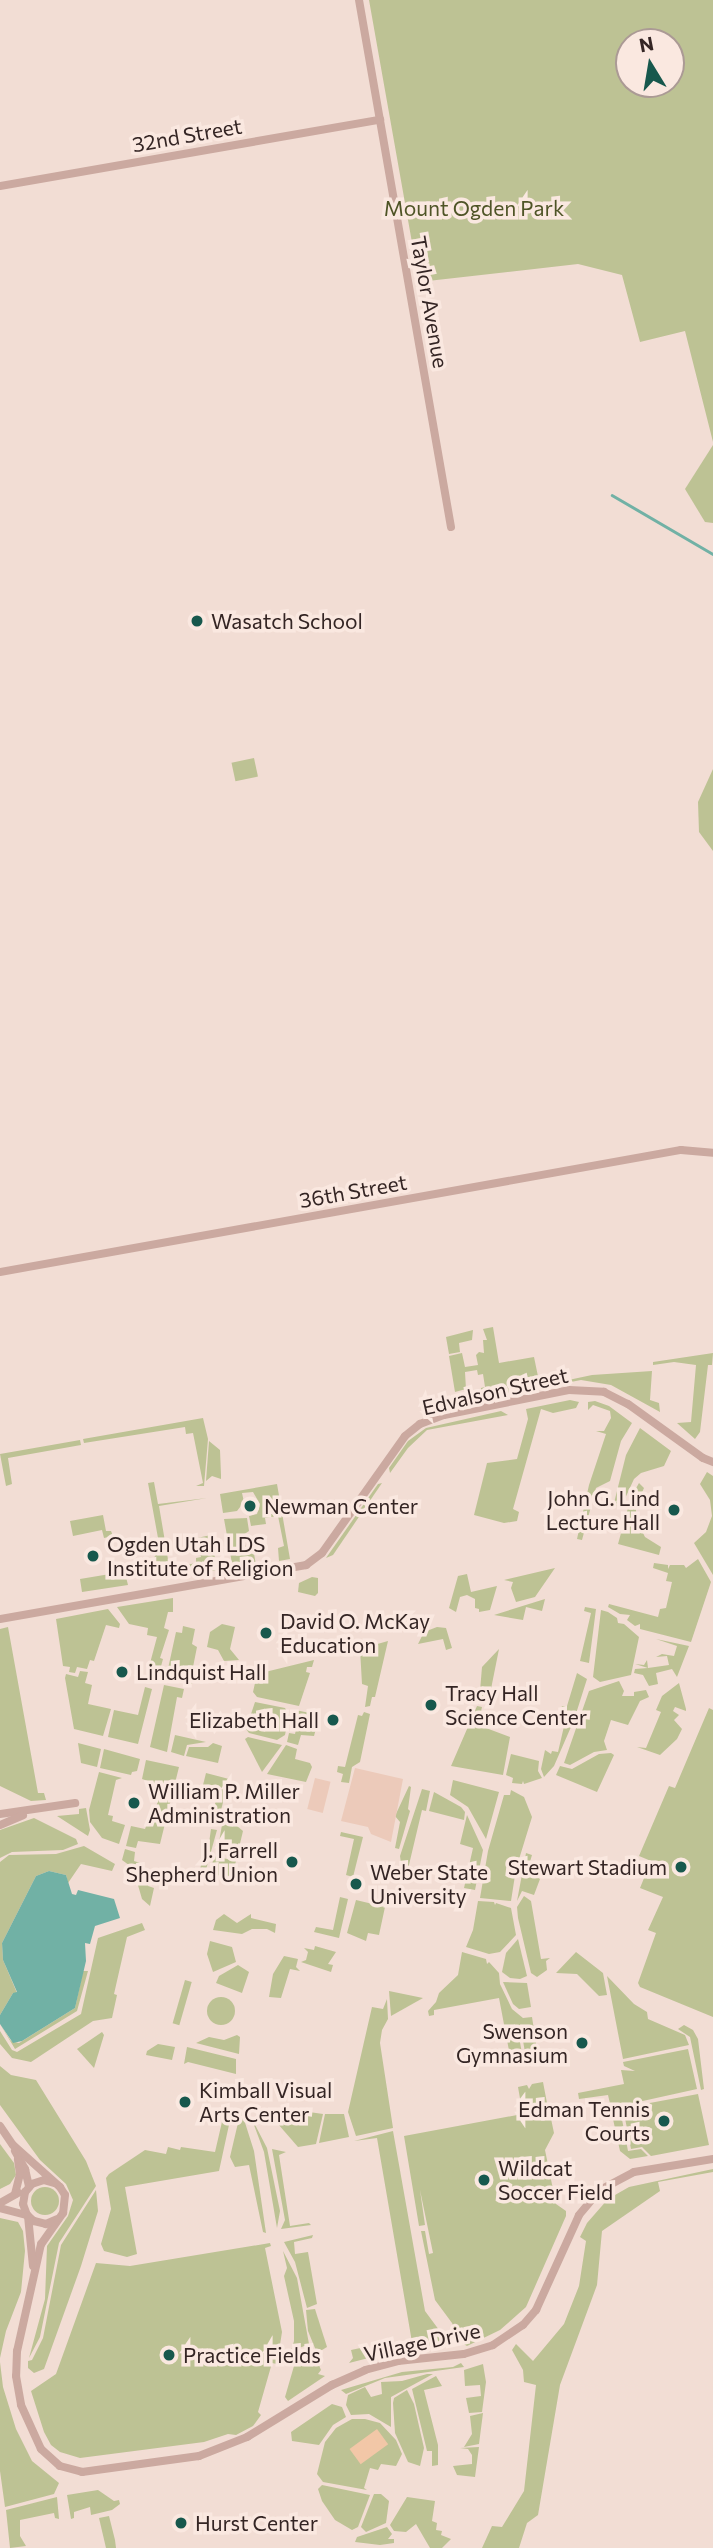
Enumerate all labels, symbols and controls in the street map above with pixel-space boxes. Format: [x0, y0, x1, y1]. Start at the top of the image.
north arrow [615, 28, 685, 98]
text: N [637, 31, 655, 57]
street label: 32nd Street [130, 113, 244, 157]
park label: Mount Ogden Park [384, 195, 564, 221]
street label: Taylor Avenue [406, 234, 454, 370]
place label: Wasatch School [211, 608, 363, 634]
marker: Wasatch School [189, 613, 205, 629]
street label: 36th Street [297, 1169, 409, 1213]
street label: Edvalson Street [420, 1362, 570, 1420]
place label: John G. Lind Lecture Hall [546, 1485, 660, 1535]
place label: Newman Center [264, 1493, 418, 1519]
marker: Newman Center [242, 1498, 258, 1514]
marker: John G. Lind Lecture Hall [666, 1502, 682, 1518]
place label: Ogden Utah LDS Institute of Religion [107, 1531, 294, 1581]
marker: Ogden Utah LDS Institute of Religion [85, 1548, 101, 1564]
place label: David O. McKay Education [280, 1608, 430, 1658]
marker: David O. McKay Education [258, 1625, 274, 1641]
place label: Lindquist Hall [136, 1659, 266, 1685]
marker: Lindquist Hall [114, 1664, 130, 1680]
place label: Tracy Hall Science Center [445, 1680, 587, 1730]
marker: Tracy Hall Science Center [423, 1697, 439, 1713]
place label: Elizabeth Hall [189, 1707, 319, 1733]
marker: Elizabeth Hall [325, 1712, 341, 1728]
place label: William P. Miller Administration [148, 1778, 300, 1828]
marker: William P. Miller Administration [126, 1795, 142, 1811]
place label: J. Farrell Shepherd Union [126, 1837, 278, 1887]
marker: J. Farrell Shepherd Union [284, 1854, 300, 1870]
place label: Stewart Stadium [508, 1854, 667, 1880]
place label: Weber State University [370, 1859, 488, 1909]
marker: Stewart Stadium [673, 1859, 689, 1875]
marker: Weber State University [348, 1876, 364, 1892]
place label: Swenson Gymnasium [456, 2018, 568, 2068]
marker: Swenson Gymnasium [574, 2035, 590, 2051]
place label: Kimball Visual Arts Center [199, 2077, 332, 2127]
marker: Kimball Visual Arts Center [177, 2094, 193, 2110]
place label: Edman Tennis Courts [518, 2096, 650, 2146]
marker: Edman Tennis Courts [656, 2113, 672, 2129]
place label: Wildcat Soccer Field [498, 2155, 613, 2205]
marker: Wildcat Soccer Field [476, 2172, 492, 2188]
street label: Village Drive [361, 2317, 483, 2367]
place label: Practice Fields [183, 2342, 321, 2368]
marker: Practice Fields [161, 2347, 177, 2363]
place label: Hurst Center [195, 2510, 318, 2536]
marker: Hurst Center [173, 2515, 189, 2531]

